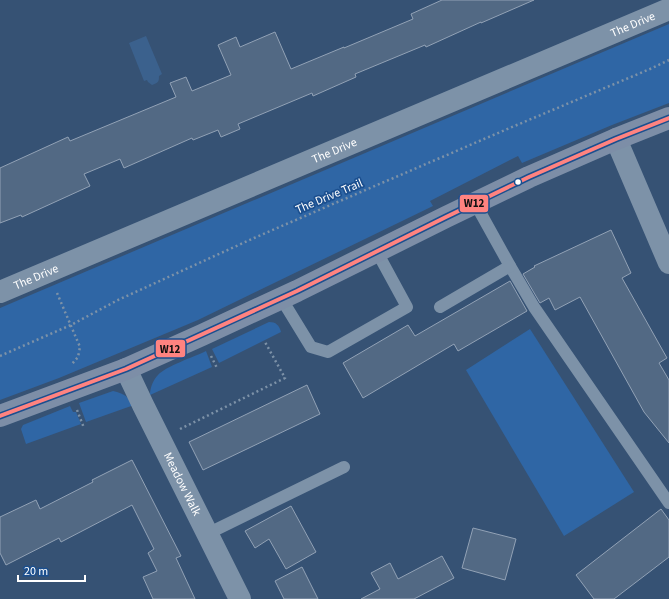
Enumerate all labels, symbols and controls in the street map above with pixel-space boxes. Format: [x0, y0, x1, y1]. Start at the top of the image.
street label: The Drive [608, 8, 658, 42]
street label: The Drive [309, 134, 360, 168]
street label: The Drive Trail [293, 175, 365, 218]
unlabelled marker [513, 177, 523, 187]
line badge: W12 [459, 194, 489, 213]
text: W12 [464, 196, 484, 211]
street label: The Drive [11, 260, 61, 294]
line badge: W12 [155, 339, 186, 358]
text: W12 [160, 342, 180, 357]
street label: Meadow Walk [159, 449, 205, 519]
scale bar [18, 557, 85, 583]
text: 20 m [24, 563, 48, 580]

